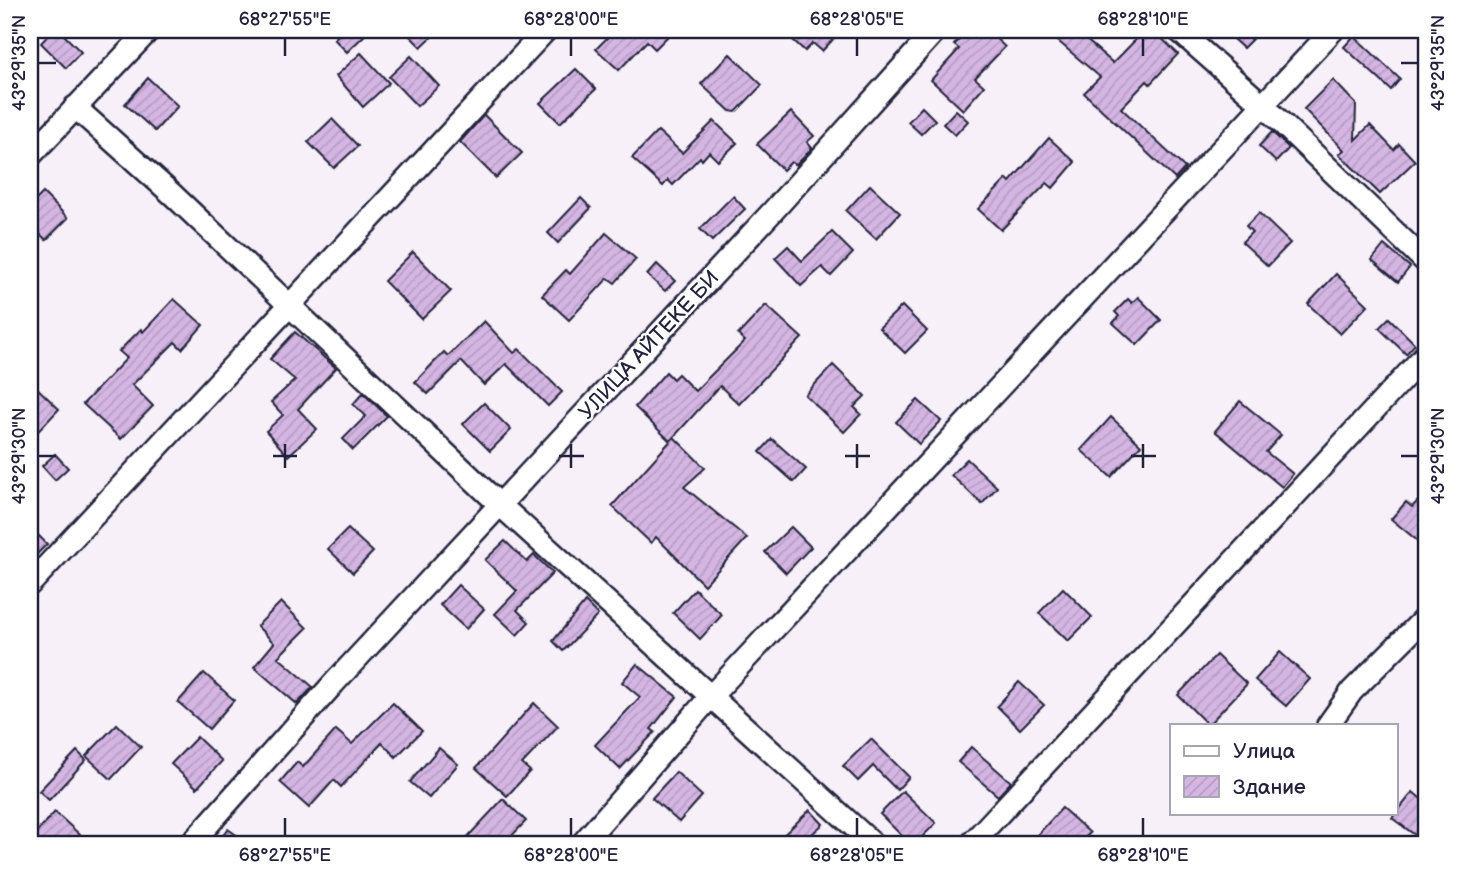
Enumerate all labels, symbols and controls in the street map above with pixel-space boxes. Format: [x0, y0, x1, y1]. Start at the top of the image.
text: 68°27'55"E [239, 9, 331, 30]
text: 68°28'00"E [524, 9, 618, 30]
text: 68°28'05"E [810, 9, 904, 30]
text: 68°28'10"E [1097, 9, 1189, 30]
text: 43°29'35"N [9, 15, 30, 111]
text: 43°29'35"N [1428, 15, 1449, 111]
street label: УЛИЦА АЙТЕКЕ БИ [574, 265, 724, 425]
text: 43°29'30"N [9, 408, 30, 504]
text: 43°29'30"N [1428, 408, 1449, 504]
legend [1170, 724, 1398, 814]
text: Улица [1233, 739, 1296, 764]
text: Здание [1233, 775, 1306, 800]
text: 68°27'55"E [239, 845, 331, 866]
text: 68°28'00"E [524, 845, 618, 866]
text: 68°28'05"E [810, 845, 904, 866]
text: 68°28'10"E [1097, 845, 1189, 866]

